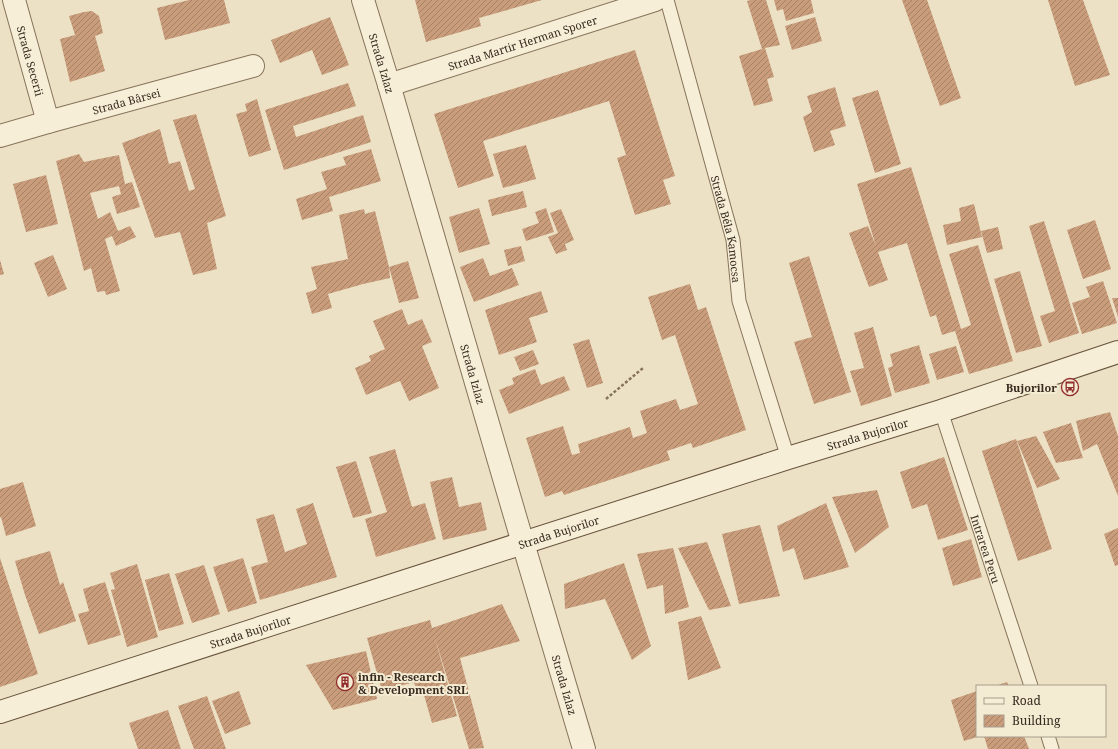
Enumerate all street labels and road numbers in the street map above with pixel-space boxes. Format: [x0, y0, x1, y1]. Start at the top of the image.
street label: Strada Martir Herman Sporer [446, 11, 600, 73]
street label: Strada Secerii [14, 24, 48, 98]
street label: Strada Izlaz [366, 31, 398, 95]
street label: Strada Bârsei [90, 84, 162, 117]
street label: Strada Béla Kamocsa [708, 174, 745, 283]
street label: Strada Izlaz [458, 342, 489, 406]
street label: Strada Bujorilor [825, 414, 911, 453]
street label: Strada Bujorilor [516, 511, 602, 552]
street label: Intrarea Peru [968, 513, 1004, 585]
street label: Strada Bujorilor [208, 611, 294, 651]
street label: Strada Izlaz [549, 653, 581, 717]

